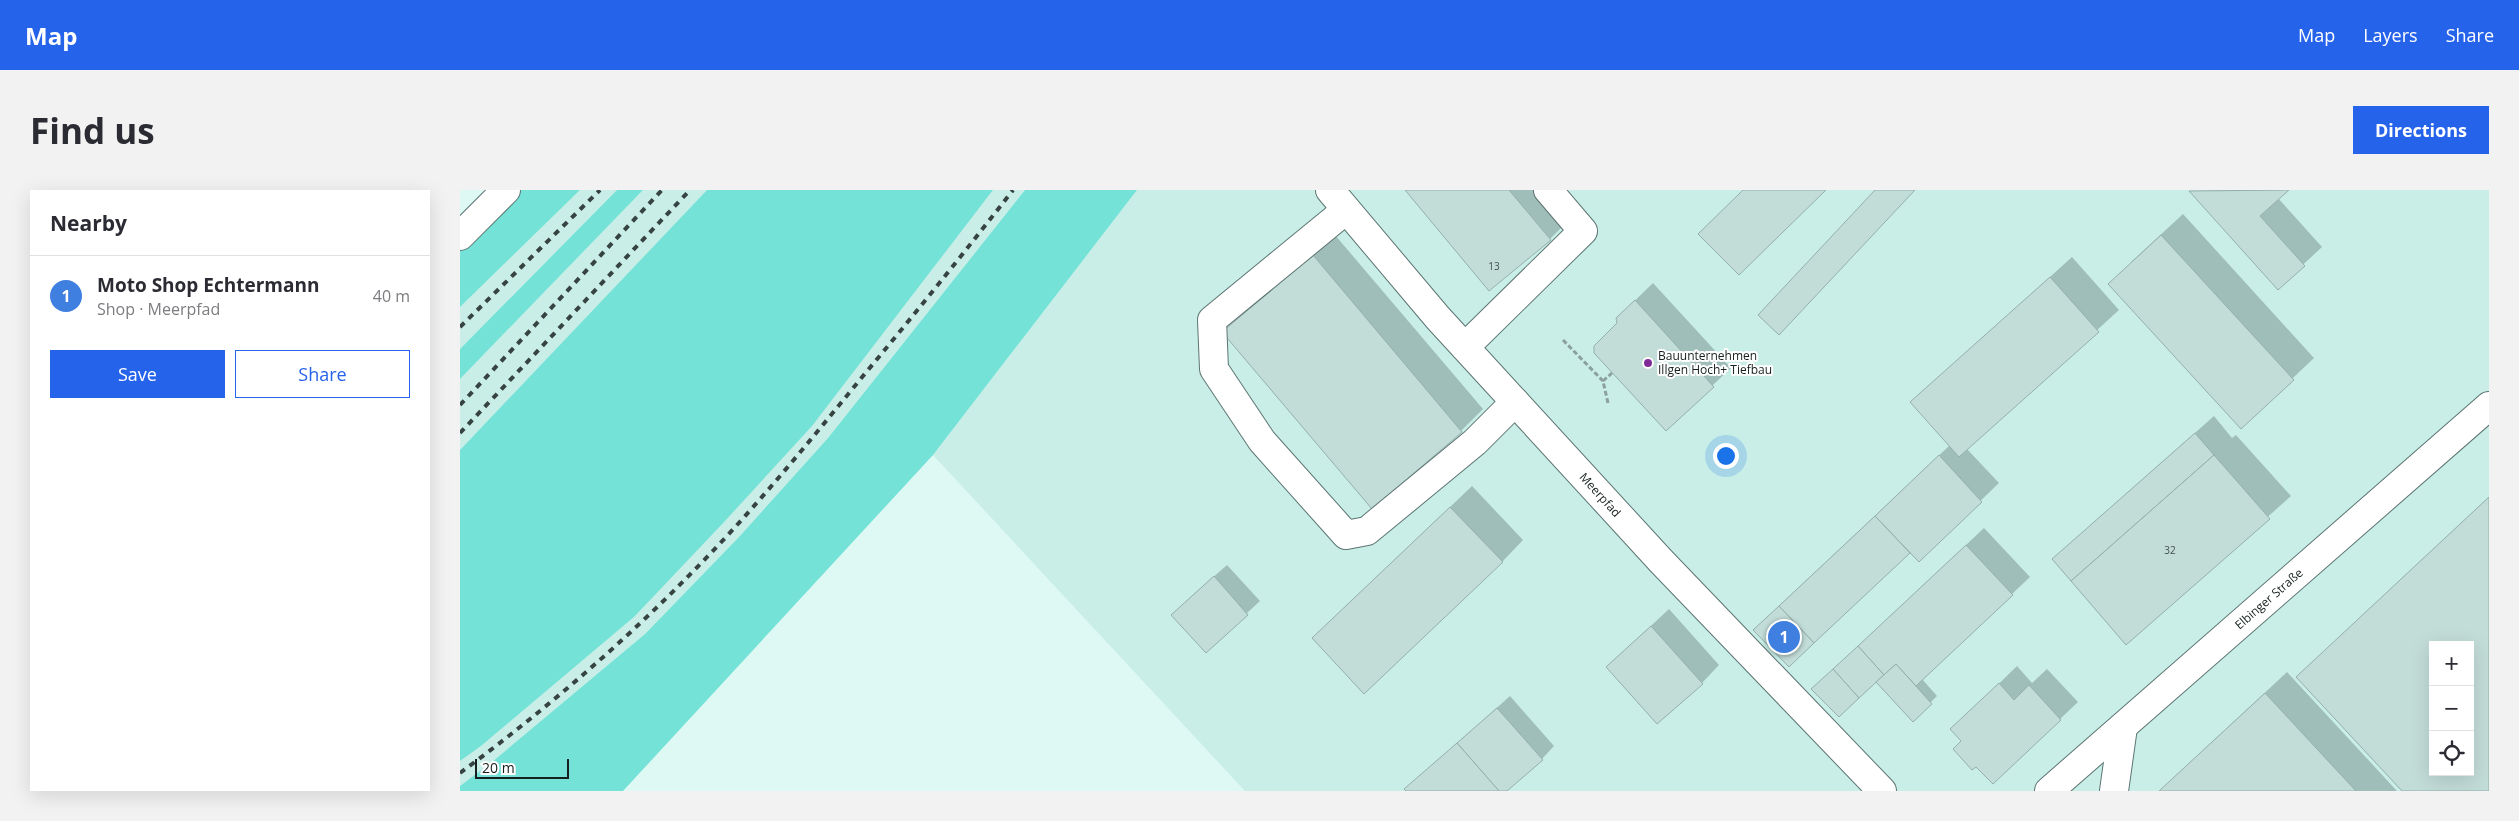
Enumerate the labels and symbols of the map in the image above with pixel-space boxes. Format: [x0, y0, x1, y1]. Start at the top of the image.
house number: 13 [1488, 259, 1500, 273]
place label: Bauunternehmen Illgen Hoch+ Tiefbau [1658, 347, 1772, 378]
marker: Bauunternehmen Illgen Hoch+ Tiefbau [1642, 357, 1654, 369]
your location [1713, 443, 1739, 469]
street label: Meerpfad [1576, 469, 1625, 521]
house number: 32 [2164, 543, 2176, 557]
street label: Elbinger Straße [2231, 564, 2307, 633]
pin: 1 [1768, 618, 1800, 656]
scale bar [475, 756, 569, 779]

